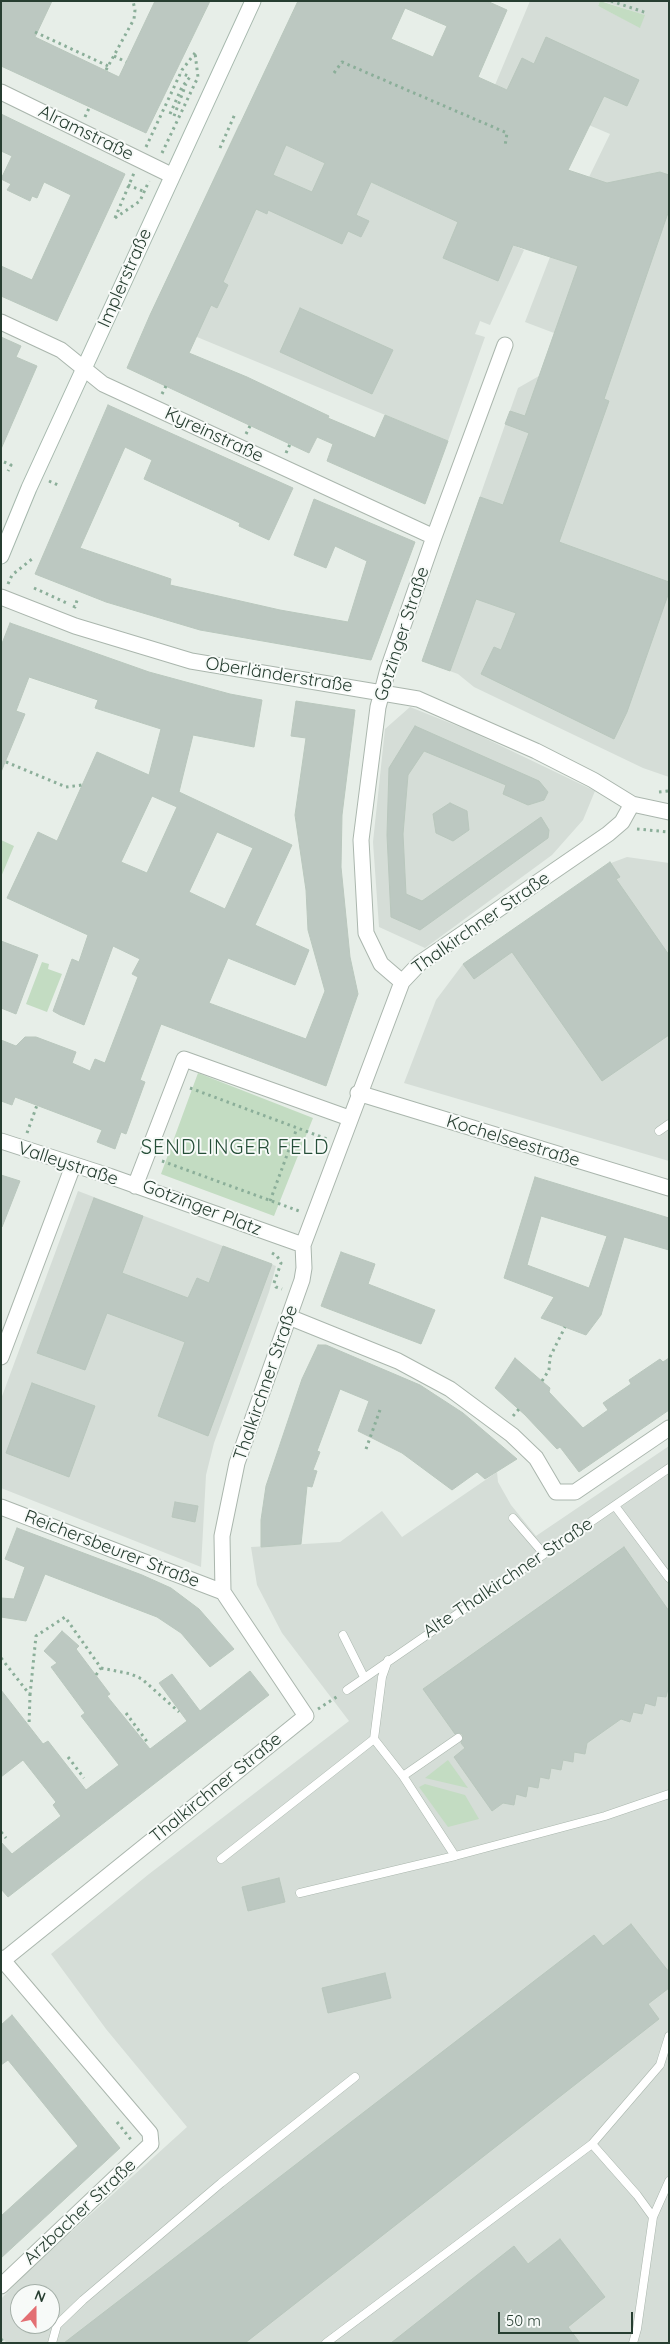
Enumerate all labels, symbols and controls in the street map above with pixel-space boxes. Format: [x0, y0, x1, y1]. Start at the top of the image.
street label: Alramstraße [35, 101, 137, 165]
street label: Implerstraße [94, 225, 156, 331]
street label: Kyreinstraße [161, 403, 267, 467]
street label: Gotzinger Straße [370, 564, 434, 704]
street label: Oberländerstraße [204, 653, 354, 697]
street label: Thalkirchner Straße [408, 867, 554, 979]
street label: Kochelseestraße [444, 1110, 582, 1172]
district label: SENDLINGER FELD [139, 1136, 331, 1160]
street label: Valleystraße [15, 1138, 121, 1190]
street label: Gotzinger Platz [139, 1175, 265, 1241]
street label: Thalkirchner Straße [229, 1302, 303, 1464]
street label: Reichersbeurer Straße [21, 1506, 203, 1592]
street label: Alte Thalkirchner Straße [419, 1513, 597, 1643]
street label: Thalkirchner Straße [146, 1728, 286, 1848]
street label: Arzbacher Straße [19, 2154, 141, 2270]
north arrow [10, 2284, 60, 2334]
text: N [32, 2286, 48, 2306]
scale bar [500, 2302, 635, 2334]
text: 50 m [506, 2311, 541, 2330]

